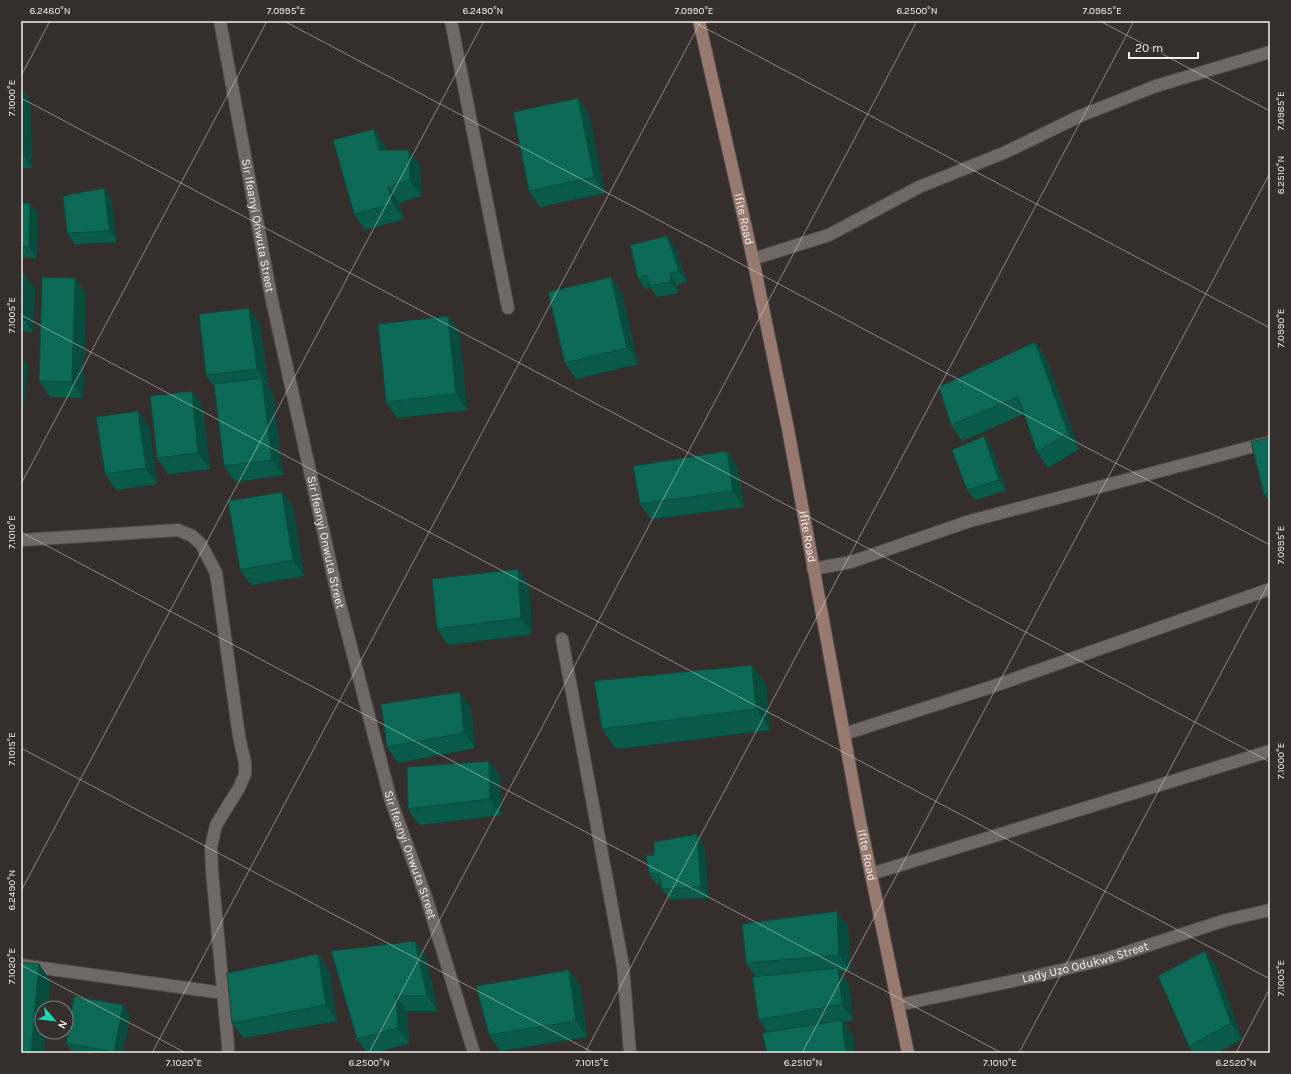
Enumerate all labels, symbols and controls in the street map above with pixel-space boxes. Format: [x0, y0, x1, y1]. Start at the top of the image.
text: 6.2480°N [29, 5, 71, 17]
text: 7.0995°E [267, 5, 305, 17]
text: 6.2490°N [463, 5, 503, 17]
text: 7.0990°E [675, 5, 713, 17]
text: 6.2500°N [896, 5, 938, 17]
text: 7.0985°E [1082, 5, 1122, 17]
scale bar [1129, 34, 1198, 60]
text: 20 m [1135, 41, 1163, 55]
text: 7.1000°E [6, 80, 18, 116]
text: 7.0985°E [1275, 91, 1287, 131]
text: 6.2510°N [1275, 156, 1287, 194]
street label: Sir Ifeanyi Onwuta Street [239, 158, 277, 294]
street label: Ifite Road [731, 192, 757, 246]
text: 7.1005°E [6, 297, 18, 333]
text: 7.0990°E [1275, 309, 1287, 347]
street label: Sir Ifeanyi Onwuta Street [304, 475, 348, 611]
street label: Ifite Road [796, 510, 819, 564]
text: 7.1010°E [6, 515, 18, 549]
text: 7.0995°E [1275, 526, 1287, 564]
text: 7.1015°E [6, 732, 18, 766]
text: 7.1000°E [1275, 743, 1287, 779]
street label: Sir Ifeanyi Onwuta Street [382, 789, 440, 921]
street label: Ifite Road [855, 828, 879, 882]
text: 6.2490°N [6, 870, 18, 910]
street label: Lady Uzo Odukwe Street [1021, 939, 1151, 986]
text: 7.1020°E [6, 948, 18, 984]
text: 7.1005°E [1275, 960, 1287, 996]
north arrow [34, 1000, 74, 1040]
text: N [55, 1018, 70, 1031]
text: 7.1020°E [166, 1057, 202, 1069]
text: 6.2500°N [348, 1057, 390, 1069]
text: 7.1015°E [575, 1057, 609, 1069]
text: 6.2510°N [784, 1057, 822, 1069]
text: 7.1010°E [983, 1057, 1017, 1069]
text: 6.2520°N [1216, 1057, 1256, 1069]

